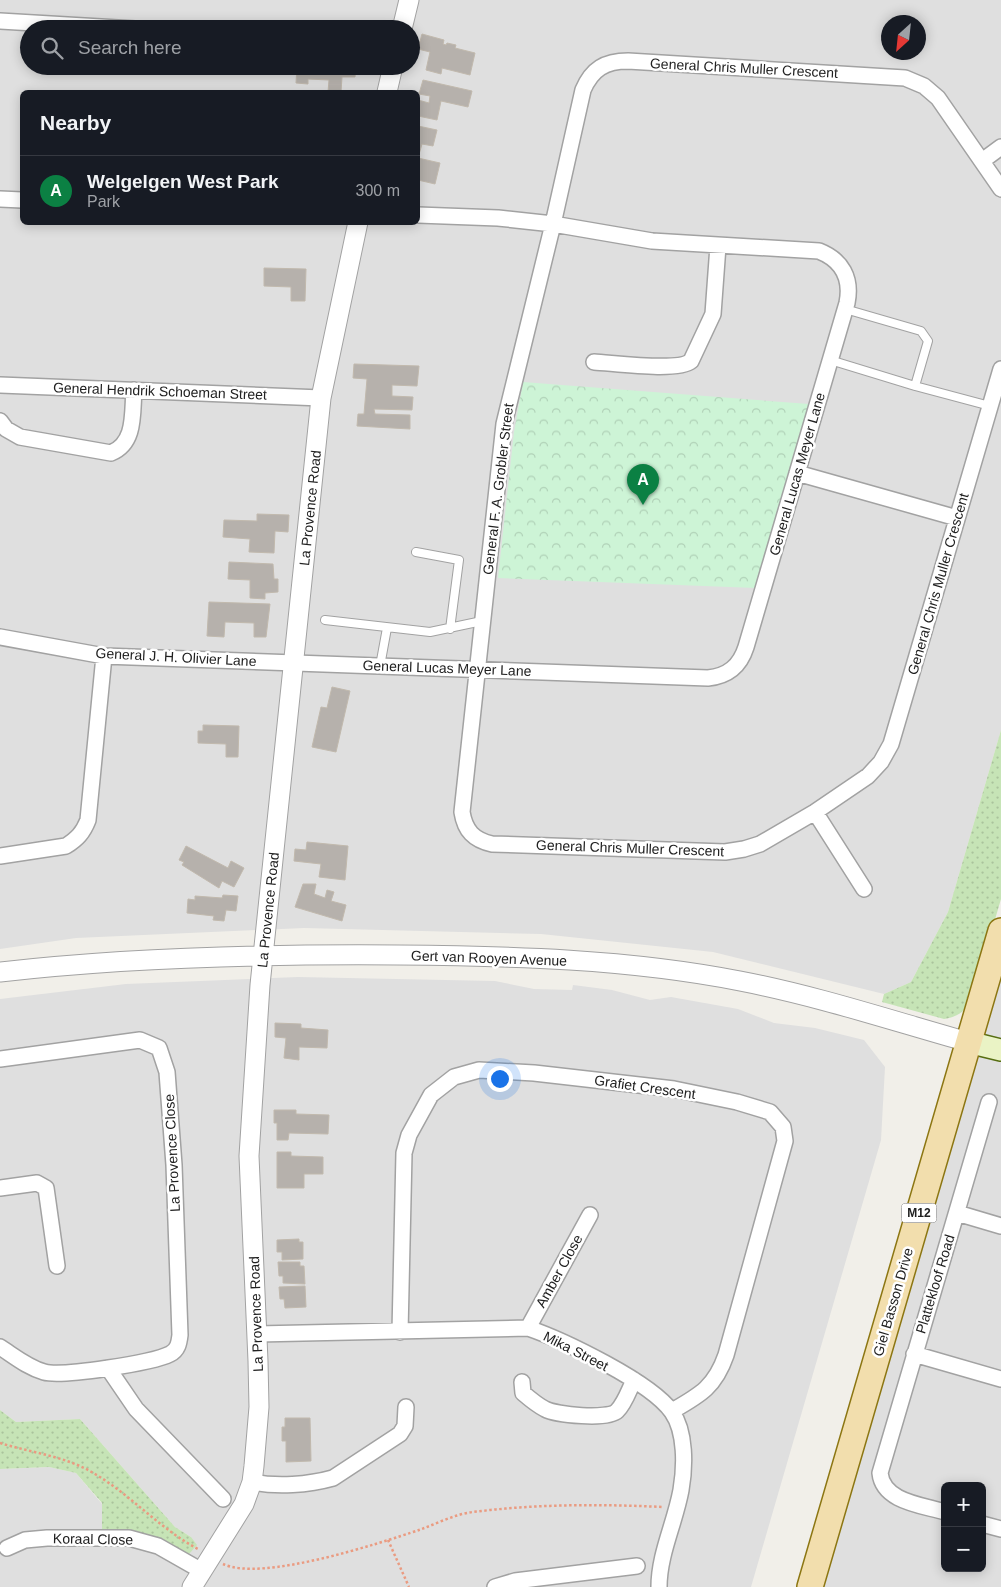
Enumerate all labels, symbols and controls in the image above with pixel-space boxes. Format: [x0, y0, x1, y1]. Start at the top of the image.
north arrow [881, 15, 926, 60]
search box [20, 20, 420, 75]
icon: search [38, 34, 66, 62]
text: Search here [78, 37, 182, 58]
street label: General Chris Muller Crescent [650, 55, 839, 81]
text: Nearby [40, 111, 111, 134]
text: Welgelgen West Park [87, 171, 278, 192]
text: A [50, 182, 62, 199]
text: 300 m [356, 182, 400, 199]
text: Park [87, 193, 120, 210]
street label: General Hendrik Schoeman Street [53, 379, 267, 403]
street label: General Lucas Meyer Lane [766, 390, 828, 557]
street label: General F. A. Grobler Street [480, 402, 516, 576]
street label: La Provence Road [296, 449, 324, 567]
pin: A [627, 464, 659, 505]
street label: General Chris Muller Crescent [904, 491, 972, 677]
street label: General J. H. Olivier Lane [95, 645, 257, 669]
street label: General Lucas Meyer Lane [362, 657, 532, 679]
street label: General Chris Muller Crescent [536, 837, 724, 859]
street label: La Provence Road [254, 851, 282, 969]
street label: Gert van Rooyen Avenue [411, 947, 568, 969]
your location [487, 1066, 513, 1092]
street label: Grafiet Crescent [593, 1072, 697, 1102]
street label: La Provence Close [161, 1093, 183, 1212]
road number: M12 [902, 1204, 936, 1222]
street label: Amber Close [532, 1232, 586, 1310]
street label: Plattekloof Road [912, 1233, 958, 1335]
street label: Giel Basson Drive [870, 1246, 916, 1358]
street label: La Provence Road [246, 1256, 266, 1372]
street label: Mika Street [541, 1328, 611, 1374]
map controls [941, 1482, 986, 1572]
button: + [941, 1482, 986, 1527]
button: − [941, 1527, 986, 1572]
street label: Koraal Close [53, 1530, 133, 1548]

